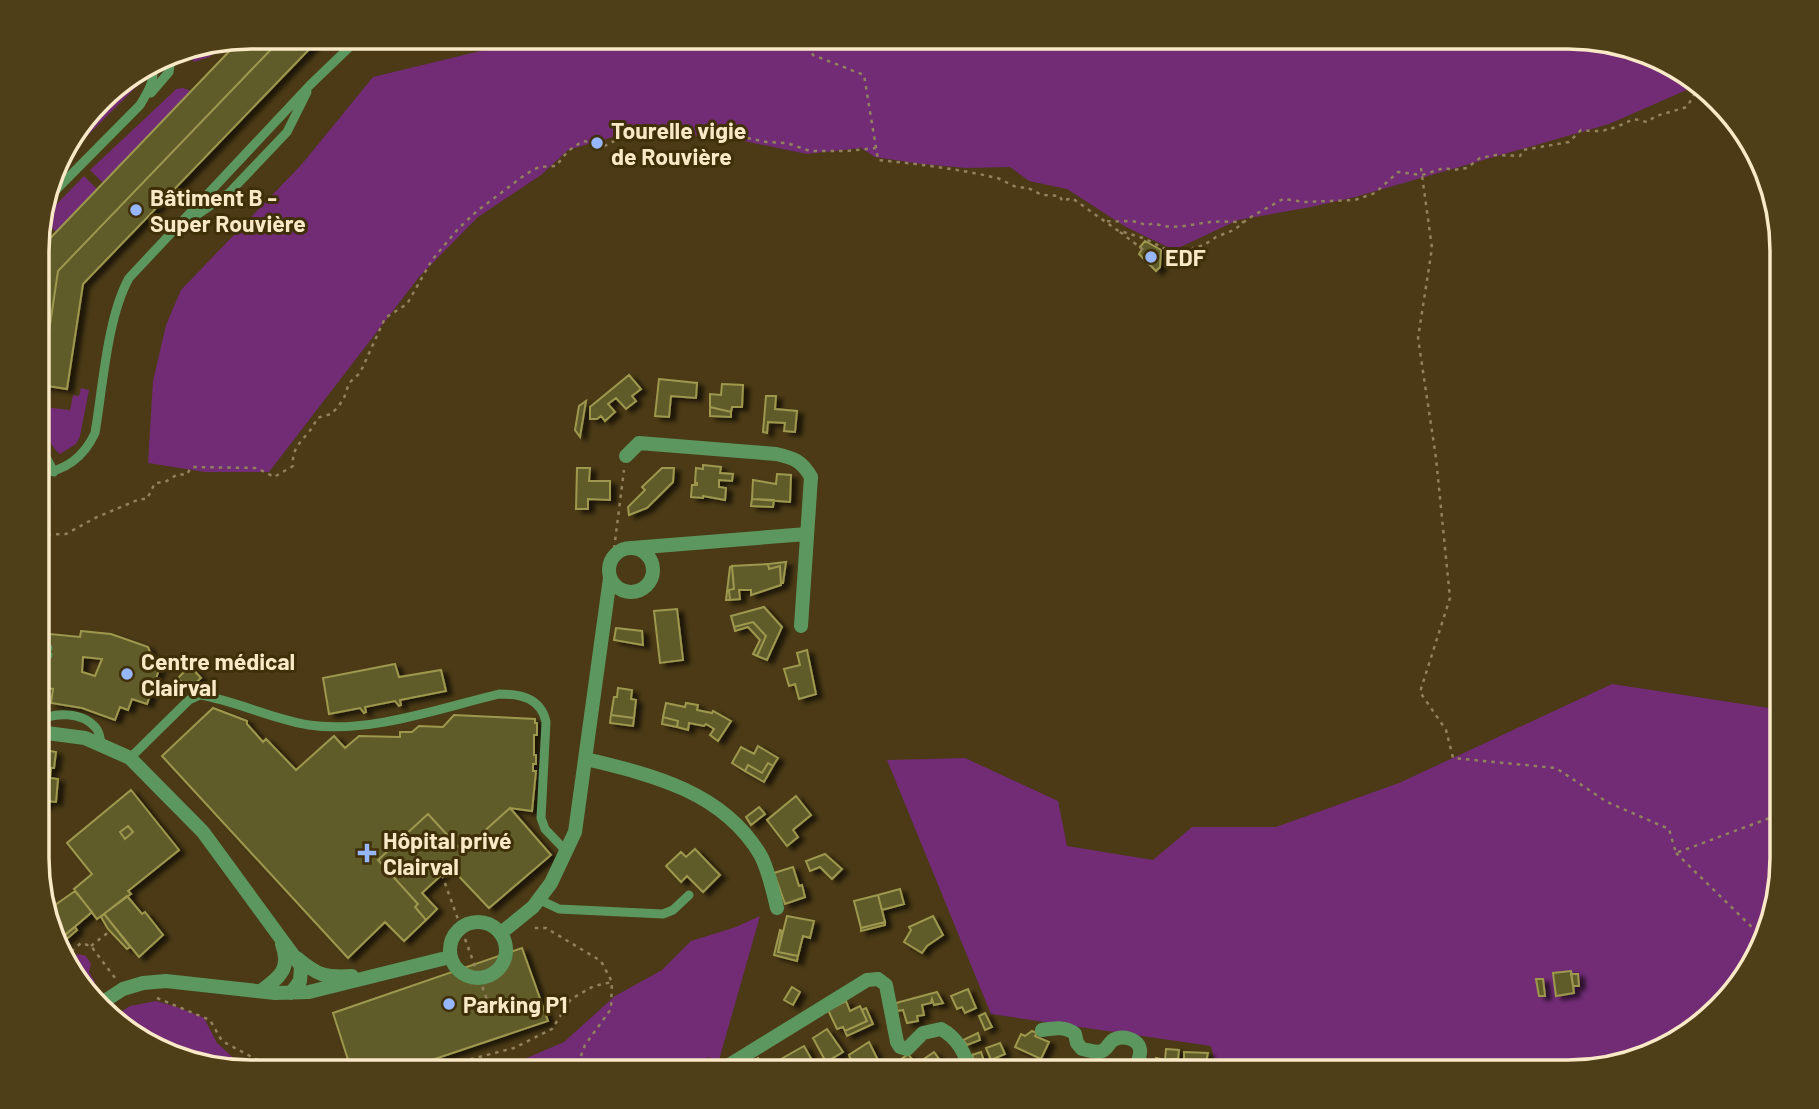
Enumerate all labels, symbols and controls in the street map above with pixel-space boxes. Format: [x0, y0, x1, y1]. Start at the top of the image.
place label: Tourelle vigie de Rouvière [611, 116, 746, 170]
marker: Tourelle vigie de Rouvière [589, 135, 605, 151]
place label: Bâtiment B - Super Rouvière [150, 183, 306, 237]
marker: Bâtiment B - Super Rouvière [128, 202, 144, 218]
place label: EDF [1165, 243, 1206, 271]
marker: EDF [1143, 249, 1159, 265]
place label: Centre médical Clairval [141, 647, 295, 701]
marker: Centre médical Clairval [119, 666, 135, 682]
place label: Hôpital privé Clairval [383, 826, 512, 880]
marker: Hôpital privé Clairval [357, 843, 377, 863]
place label: Parking P1 [463, 990, 568, 1018]
marker: Parking P1 [441, 996, 457, 1012]

